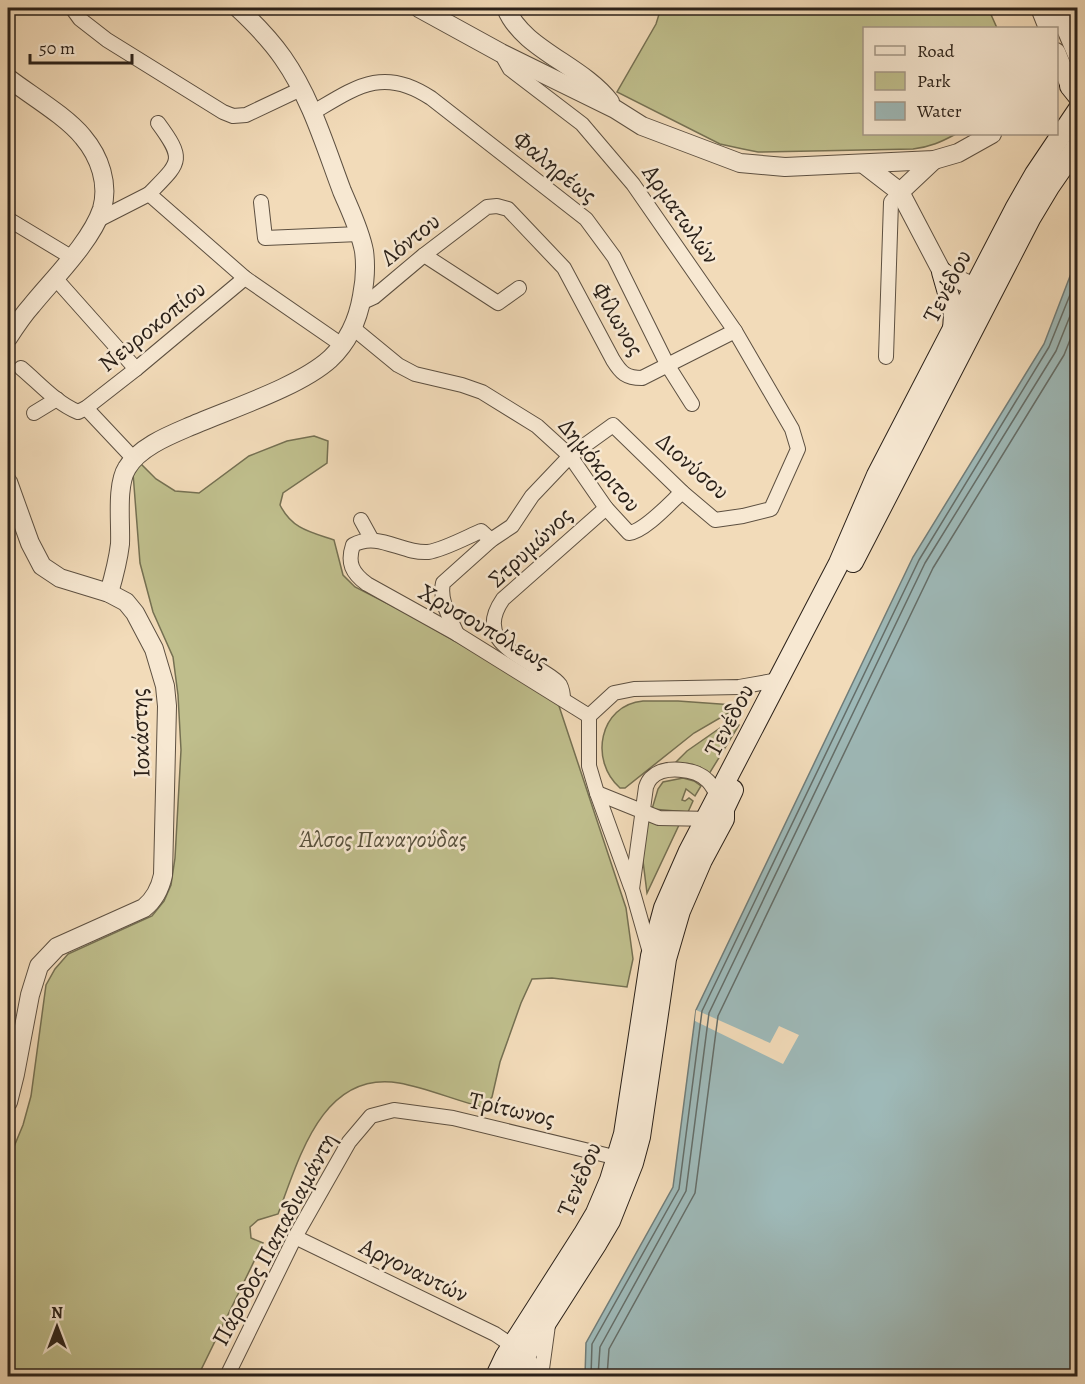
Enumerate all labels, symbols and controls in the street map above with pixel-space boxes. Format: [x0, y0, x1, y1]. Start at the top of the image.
scale bar [30, 27, 132, 65]
legend [863, 27, 1058, 135]
text: 50 m [39, 36, 75, 60]
text: Road [917, 39, 955, 63]
text: Park [917, 69, 951, 93]
text: Water [916, 99, 962, 123]
street label: Φαληρέως [506, 123, 604, 211]
street label: Αρματωλών [634, 157, 727, 270]
street label: Λόντου [373, 205, 447, 273]
street label: Τενέδου [915, 244, 979, 328]
street label: Νευροκοπίου [92, 273, 212, 379]
street label: Φίλωνος [584, 276, 652, 362]
street label: Δημόκριτου [551, 411, 649, 519]
street label: Διονύσου [649, 425, 737, 507]
street label: Στρυμώνος [481, 500, 579, 594]
street label: Χρυσουπόλεως [413, 576, 555, 676]
street label: Τενέδου [697, 678, 761, 762]
street label: Ιοκάστης [122, 688, 158, 778]
park label: Άλσος Παναγούδας [297, 823, 467, 855]
street label: Τρίτωνος [466, 1084, 558, 1134]
street label: Πάροδος Παπαδιαμάντη [204, 1127, 344, 1351]
street label: Τενέδου [549, 1137, 609, 1221]
street label: Αργοναυτών [353, 1230, 474, 1310]
north arrow [27, 1297, 87, 1357]
text: N [51, 1302, 63, 1324]

